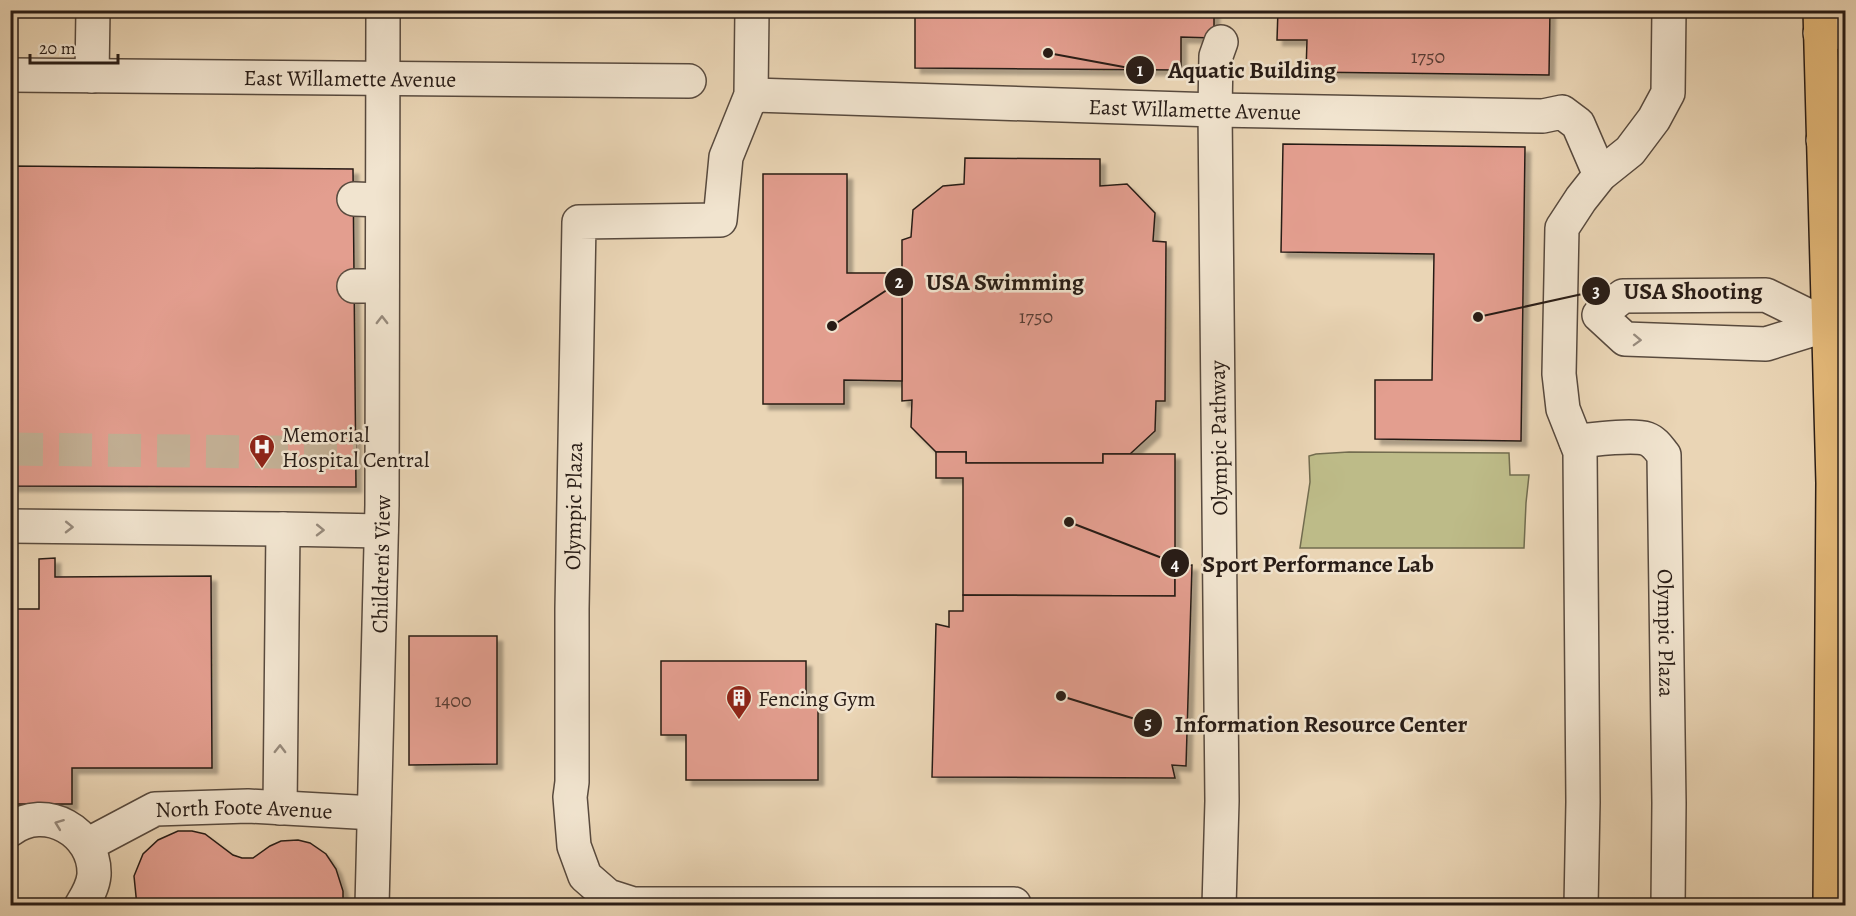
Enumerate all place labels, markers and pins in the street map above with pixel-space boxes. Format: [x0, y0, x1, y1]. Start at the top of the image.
callout: Aquatic Building [1125, 49, 1348, 91]
callout: USA Swimming [884, 261, 1096, 303]
callout: USA Shooting [1581, 270, 1774, 312]
place label: Memorial Hospital Central [282, 420, 429, 475]
hospital icon: Memorial Hospital Central [247, 432, 277, 470]
callout: Sport Performance Lab [1160, 542, 1446, 584]
building icon: Fencing Gym [724, 683, 754, 721]
place label: Fencing Gym [758, 684, 876, 714]
callout: Information Resource Center [1133, 702, 1480, 744]

